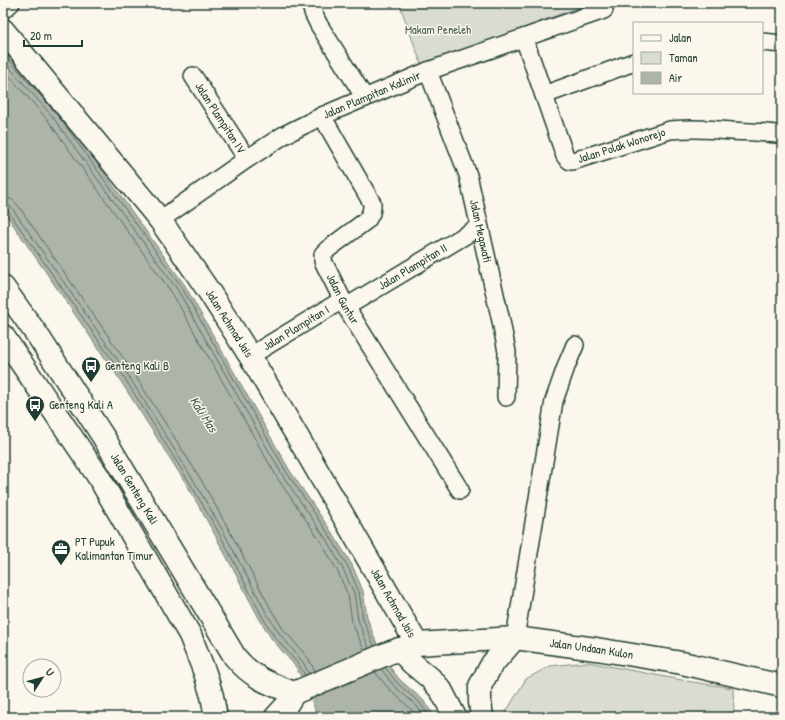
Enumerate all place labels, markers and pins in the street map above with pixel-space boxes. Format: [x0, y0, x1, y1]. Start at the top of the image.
bus stop icon: Genteng Kali B [80, 355, 102, 383]
place label: Genteng Kali B [105, 357, 169, 374]
bus stop icon: Genteng Kali A [24, 394, 46, 422]
place label: Genteng Kali A [49, 396, 113, 413]
place label: PT Pupuk Kalimantan Timur [75, 533, 153, 564]
office icon: PT Pupuk Kalimantan Timur [50, 538, 72, 566]

